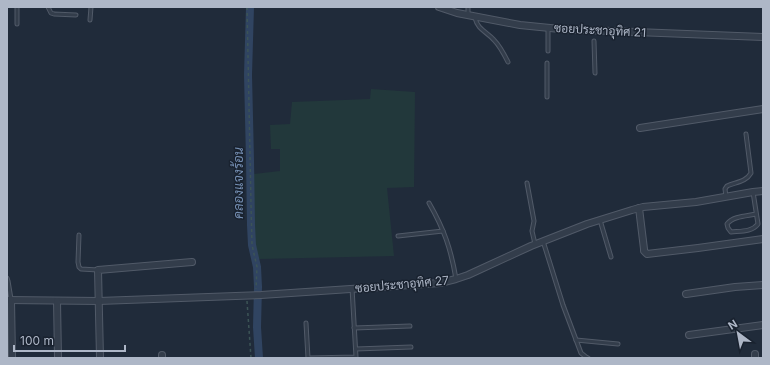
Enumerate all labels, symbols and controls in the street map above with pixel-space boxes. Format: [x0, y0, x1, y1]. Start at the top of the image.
street label: ซอยประชาอุทิศ 21 [553, 20, 646, 42]
water label: คลองแจงร้อน [230, 146, 246, 219]
street label: ซอยประชาอุทิศ 27 [354, 272, 450, 298]
north arrow [718, 313, 758, 353]
text: N [725, 316, 740, 333]
scale bar [14, 327, 125, 353]
text: 100 m [20, 333, 54, 348]

